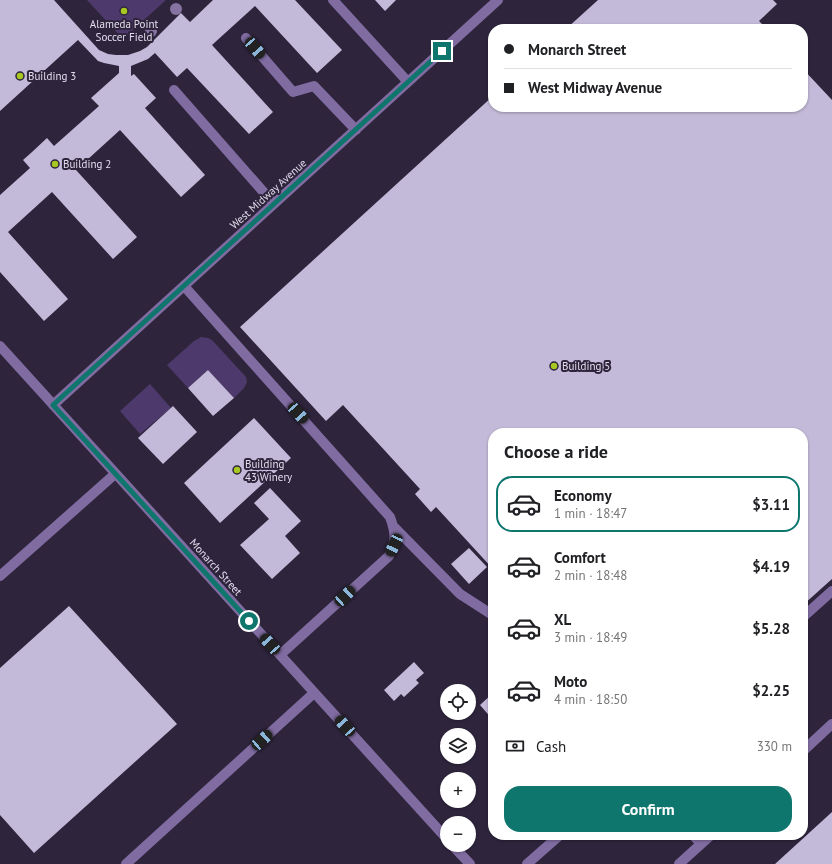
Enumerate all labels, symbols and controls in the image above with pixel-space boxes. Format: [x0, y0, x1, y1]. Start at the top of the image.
marker: Alameda Point Soccer Field [119, 6, 129, 16]
place label: Alameda Point Soccer Field [90, 17, 158, 44]
car [243, 35, 267, 61]
text: Monarch Street [528, 40, 626, 59]
route end [433, 42, 451, 60]
place label: Building 3 [28, 69, 76, 83]
marker: Building 3 [15, 71, 25, 81]
text: West Midway Avenue [528, 78, 662, 97]
street label: West Midway Avenue [227, 156, 310, 232]
place label: Building 2 [63, 157, 111, 171]
marker: Building 2 [50, 159, 60, 169]
place label: Building 5 [562, 359, 610, 373]
marker: Building 5 [549, 361, 559, 371]
car [286, 400, 310, 426]
text: Choose a ride [504, 440, 608, 463]
place label: Building 43 Winery [245, 457, 293, 484]
marker: Building 43 Winery [232, 465, 242, 475]
icon: car [506, 486, 542, 522]
text: Economy [554, 486, 612, 505]
text: $3.11 [752, 495, 790, 514]
text: 1 min · 18:47 [554, 505, 627, 522]
car [383, 532, 405, 558]
street label: Monarch Street [187, 536, 245, 599]
icon: car [506, 548, 542, 584]
text: Comfort [554, 548, 606, 567]
text: $4.19 [752, 557, 790, 576]
text: 2 min · 18:48 [554, 567, 627, 584]
car [332, 583, 358, 609]
icon: car [506, 610, 542, 646]
text: XL [554, 610, 571, 629]
route start [240, 612, 258, 630]
text: $5.28 [752, 619, 790, 638]
text: 3 min · 18:49 [554, 629, 627, 646]
car [258, 631, 282, 657]
icon: car [506, 672, 542, 708]
text: Moto [554, 672, 587, 691]
text: $2.25 [752, 681, 790, 700]
map controls [440, 684, 476, 852]
button: locate [440, 684, 476, 720]
text: 4 min · 18:50 [554, 691, 627, 708]
car [333, 713, 357, 739]
car [249, 728, 275, 752]
button: layers [440, 728, 476, 764]
icon: cash [504, 735, 526, 757]
text: Cash [536, 737, 566, 756]
text: 330 m [757, 738, 792, 755]
button: + [440, 772, 476, 808]
button: Confirm [504, 786, 792, 832]
button: − [440, 816, 476, 852]

